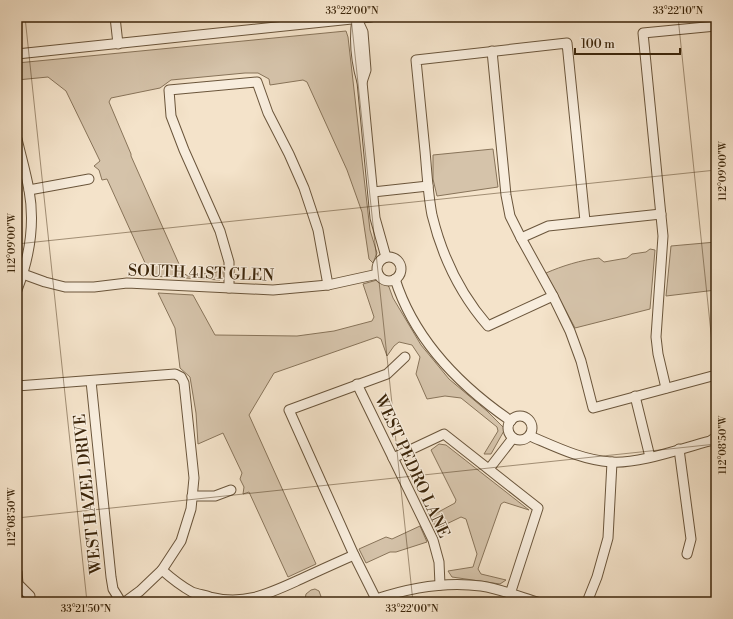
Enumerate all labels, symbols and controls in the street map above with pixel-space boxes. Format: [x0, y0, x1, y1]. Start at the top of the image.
text: 33°22'00"N [326, 5, 379, 17]
text: 33°22'10"N [653, 5, 704, 17]
scale bar [575, 30, 680, 56]
text: 100 m [581, 37, 615, 52]
text: 112°09'00"W [717, 140, 729, 201]
text: 112°09'00"W [6, 212, 18, 273]
street label: SOUTH 41ST GLEN [128, 260, 274, 286]
street label: WEST PEDRO LANE [370, 391, 454, 541]
street label: WEST HAZEL DRIVE [70, 413, 106, 576]
text: 112°08'50"W [717, 415, 729, 474]
text: 112°08'50"W [6, 487, 18, 546]
text: 33°21'50"N [61, 603, 112, 615]
text: 33°22'00"N [386, 603, 439, 615]

